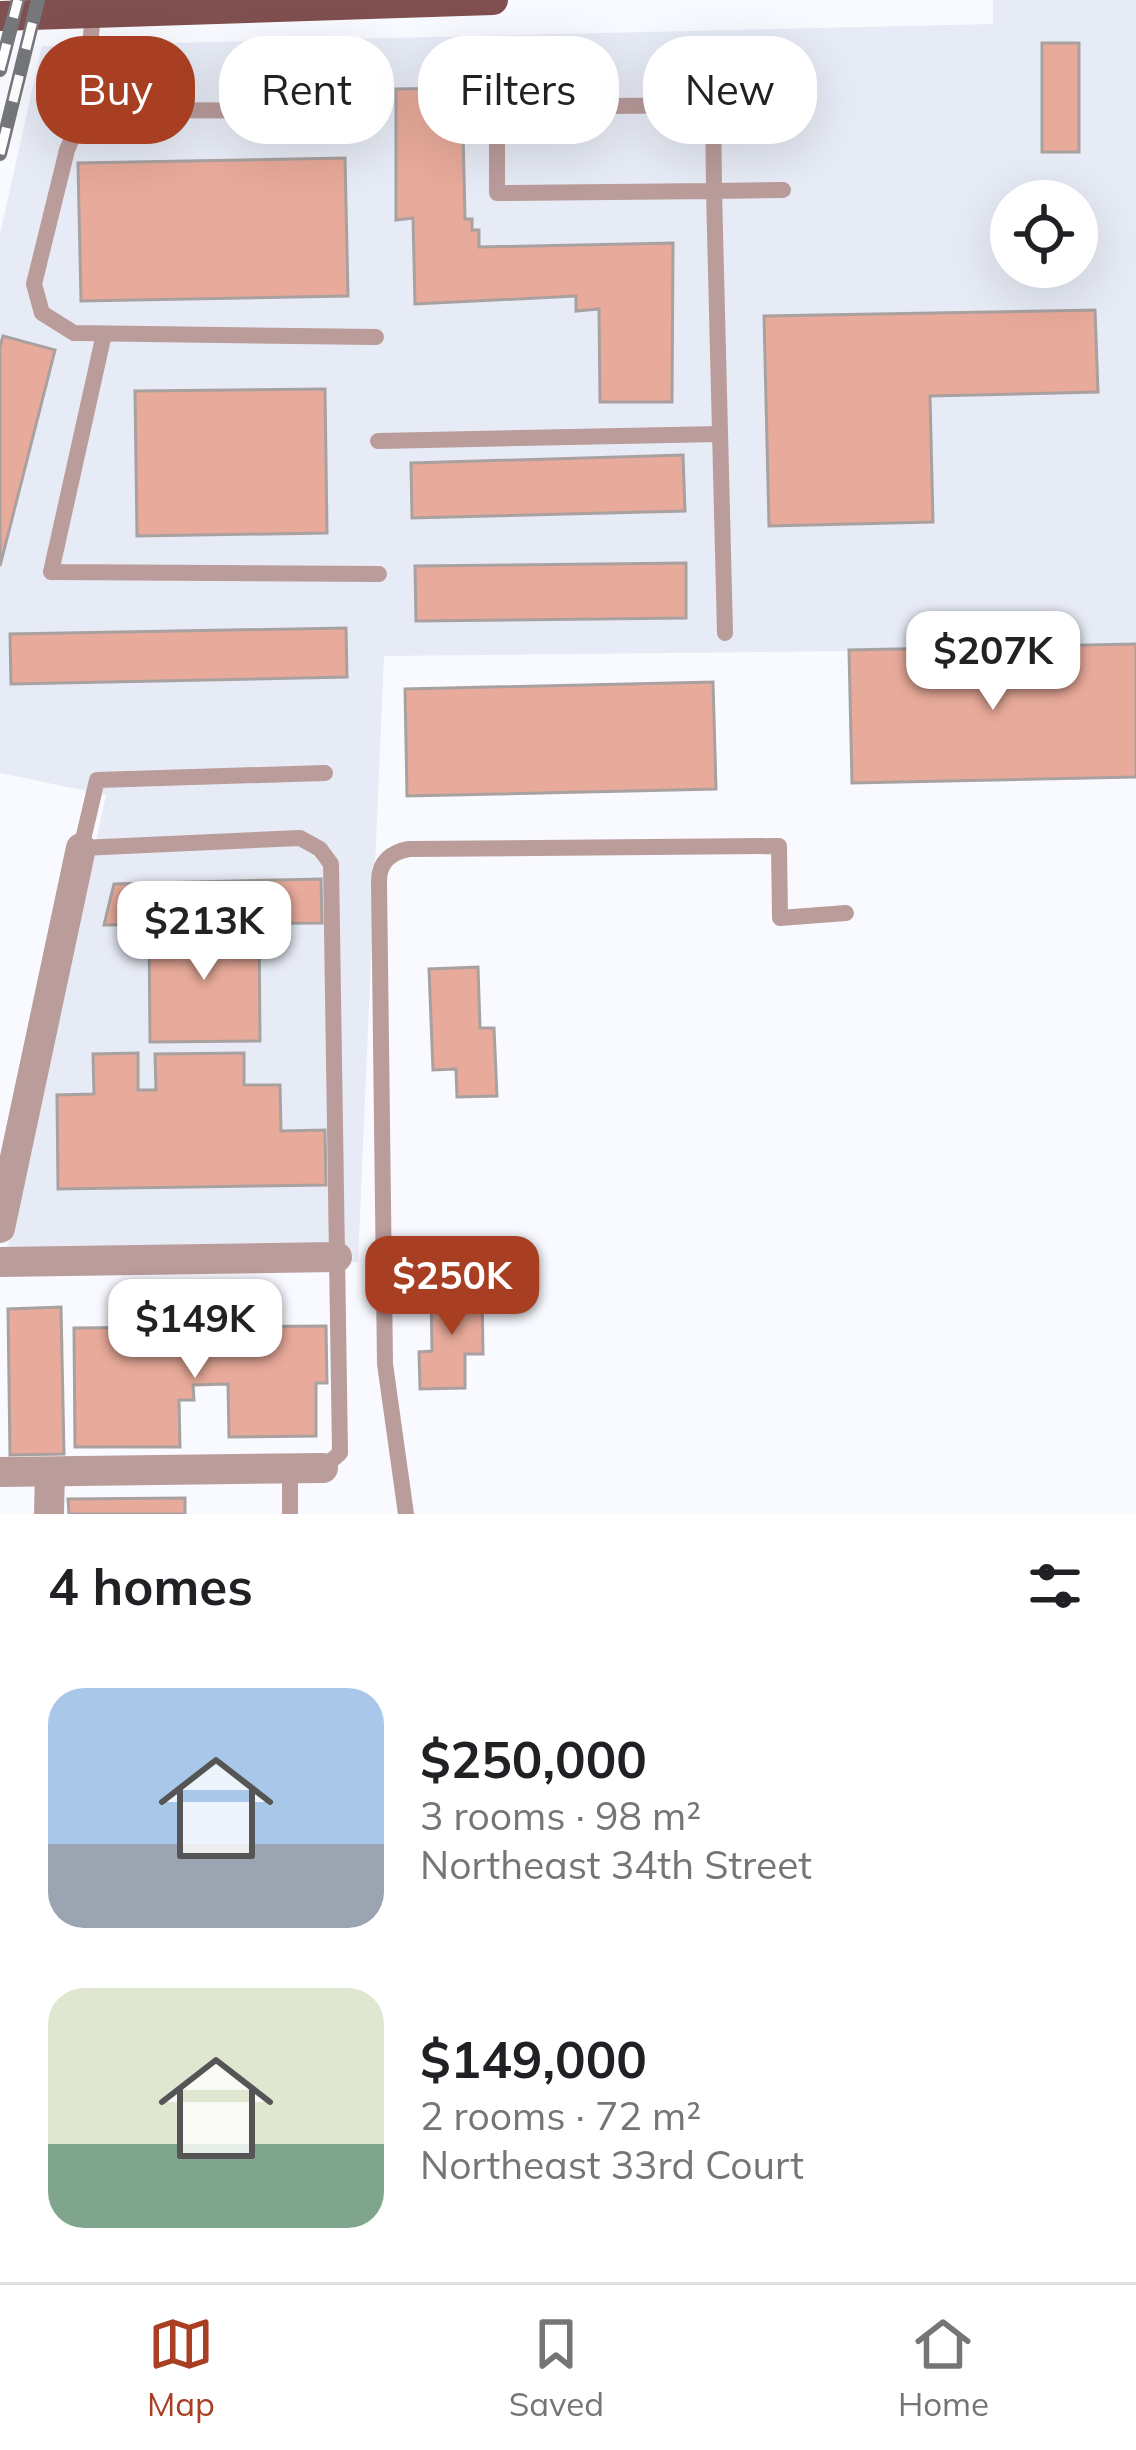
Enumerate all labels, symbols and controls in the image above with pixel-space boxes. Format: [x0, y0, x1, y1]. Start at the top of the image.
chip: Buy [36, 36, 195, 144]
chip: Rent [219, 36, 394, 144]
chip: Filters [418, 36, 619, 144]
chip: New [643, 36, 817, 144]
map controls [990, 180, 1098, 288]
button: locate [990, 180, 1098, 288]
pin: $207K [909, 611, 1077, 713]
text: $207K [933, 625, 1053, 674]
pin: $213K [120, 881, 288, 983]
text: $213K [144, 895, 264, 944]
pin: $250K [368, 1236, 536, 1338]
text: $250K [392, 1250, 512, 1299]
pin: $149K [111, 1279, 279, 1381]
text: $149K [135, 1293, 255, 1342]
icon: filters [1022, 1553, 1088, 1619]
text: 4 homes [48, 1554, 253, 1618]
text: $250,000 [420, 1727, 647, 1791]
icon: home [144, 1736, 288, 1880]
text: 3 rooms · 98 m² [420, 1791, 701, 1840]
text: Northeast 34th Street [420, 1840, 812, 1889]
text: $149,000 [420, 2027, 647, 2091]
icon: home [144, 2036, 288, 2180]
text: 2 rooms · 72 m² [420, 2091, 701, 2140]
text: Northeast 33rd Court [420, 2140, 804, 2189]
tab: Map [147, 2311, 215, 2424]
tab: Saved [509, 2311, 604, 2424]
tab: Home [898, 2311, 989, 2424]

